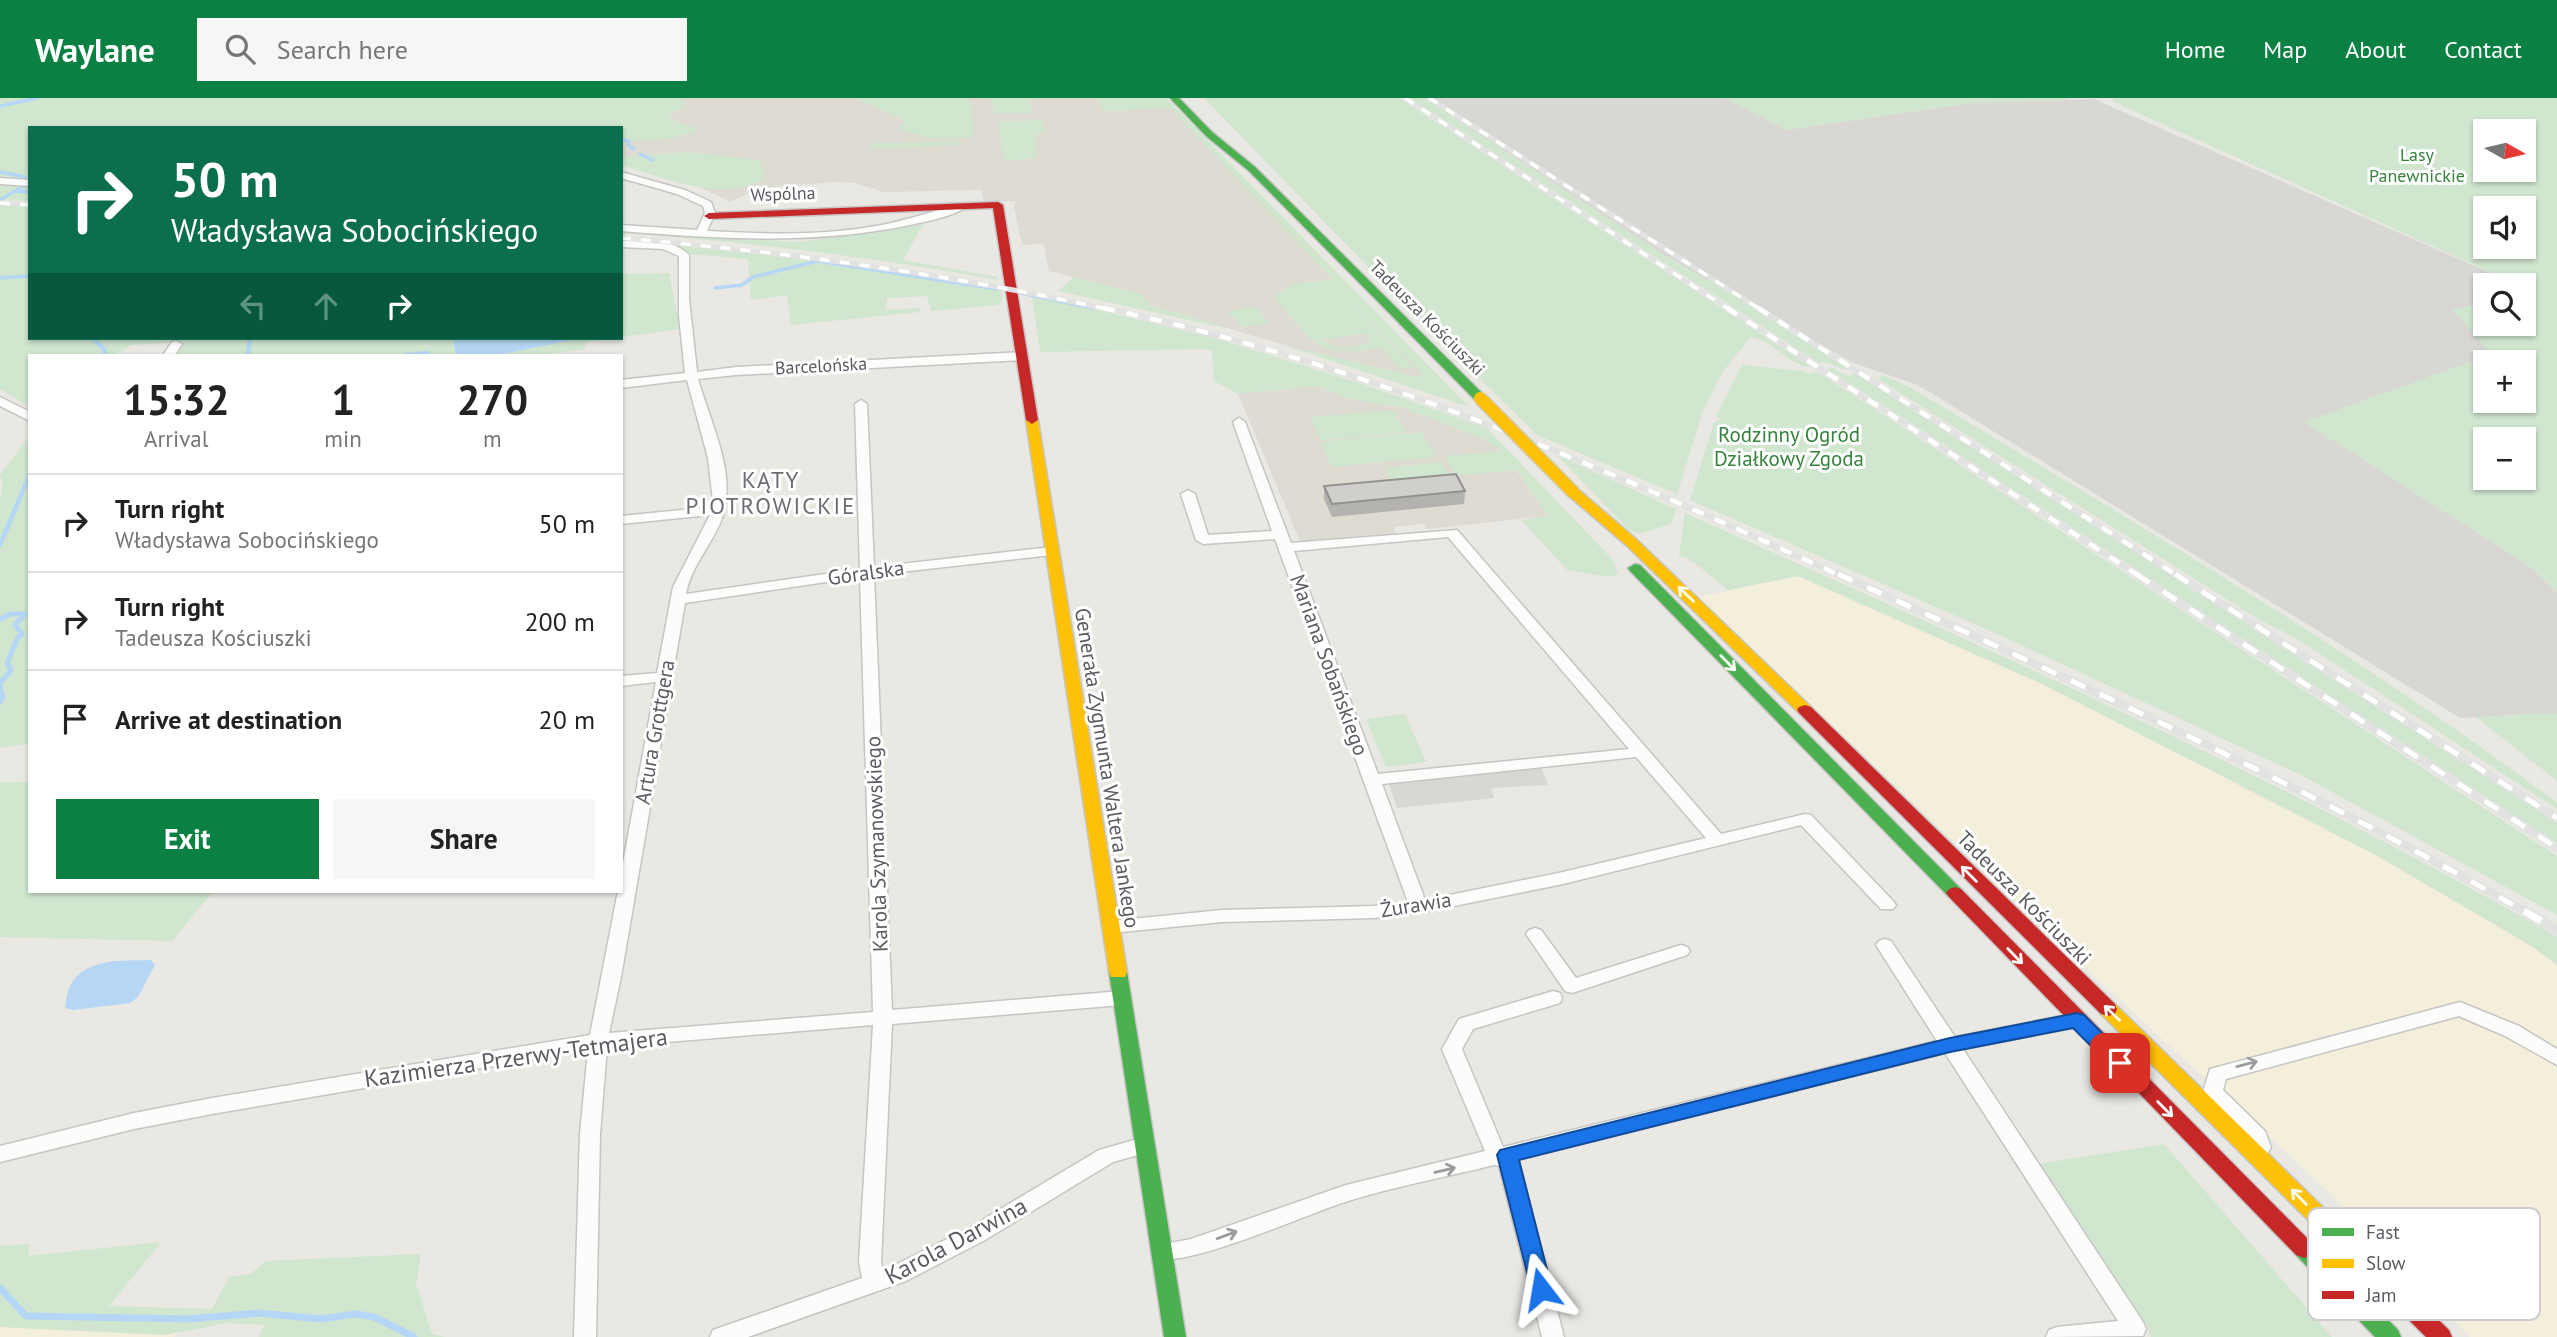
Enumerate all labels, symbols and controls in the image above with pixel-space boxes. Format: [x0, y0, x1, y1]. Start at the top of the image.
search box [197, 18, 687, 81]
text: Waylane [35, 28, 155, 71]
icon: search [221, 30, 259, 68]
text: Search here [277, 33, 408, 66]
text: Home [2165, 34, 2225, 65]
text: Map [2263, 34, 2307, 65]
text: About [2345, 34, 2406, 65]
text: Contact [2444, 34, 2522, 65]
north arrow [2473, 119, 2536, 182]
map controls [2473, 119, 2536, 490]
park label: Lasy Panewnickie [2369, 143, 2465, 187]
text: 50 m [171, 147, 278, 211]
icon: right [56, 154, 147, 245]
street label: Wspólna [750, 181, 816, 206]
button: sound [2473, 196, 2536, 259]
text: Władysława Sobocińskiego [171, 209, 538, 251]
street label: Tadeusza Kościuszki [1365, 255, 1490, 380]
button: search [2473, 273, 2536, 336]
icon: left [234, 287, 272, 325]
icon: ahead [307, 287, 345, 325]
icon: right [380, 287, 418, 325]
button: + [2473, 350, 2536, 413]
street label: Barcelońska [774, 352, 868, 379]
text: 15:32 [123, 372, 229, 427]
text: 1 [331, 372, 355, 427]
text: 270 [457, 372, 528, 427]
park label: Rodzinny Ogród Działkowy Zgoda [1714, 421, 1864, 472]
text: Arrival [144, 424, 208, 453]
text: min [324, 424, 362, 453]
text: m [483, 424, 502, 453]
button: − [2473, 427, 2536, 490]
district label: KĄTY PIOTROWICKIE [686, 465, 856, 520]
text: Turn right [115, 492, 224, 525]
icon: right [56, 504, 94, 542]
text: 50 m [539, 507, 595, 540]
text: Władysława Sobocińskiego [115, 525, 379, 554]
street label: Góralska [826, 554, 906, 591]
street label: Mariana Sobańskiego [1284, 571, 1375, 759]
one-way arrow [1678, 586, 1695, 603]
text: Turn right [115, 590, 224, 623]
icon: right [56, 602, 94, 640]
text: 200 m [524, 605, 595, 638]
street label: Generała Zygmunta Waltera Jankego [1069, 606, 1146, 930]
text: Tadeusza Kościuszki [115, 623, 312, 652]
one-way arrow [1719, 655, 1736, 672]
street label: Artura Grottgera [628, 657, 681, 806]
icon: arrive [56, 700, 94, 738]
text: Arrive at destination [115, 703, 342, 736]
text: 20 m [539, 703, 595, 736]
street label: Karola Szymanowskiego [859, 736, 894, 953]
button: Exit [56, 799, 319, 879]
button: Share [333, 799, 595, 879]
street label: Tadeusza Kościuszki [1951, 825, 2097, 971]
one-way arrow [1961, 866, 1978, 883]
street label: Żurawia [1379, 886, 1453, 923]
one-way arrow [2006, 947, 2023, 964]
one-way arrow [2103, 1005, 2120, 1022]
street label: Kazimierza Przerwy-Tetmajera [362, 1021, 670, 1094]
pin [2090, 1033, 2150, 1093]
icon: arrive [2101, 1044, 2139, 1082]
one-way arrow [2236, 1057, 2258, 1070]
one-way arrow [2157, 1100, 2174, 1117]
one-way arrow [1433, 1163, 1456, 1176]
one-way arrow [2291, 1188, 2308, 1205]
street label: Karola Darwina [879, 1190, 1032, 1291]
legend [2308, 1208, 2540, 1320]
text: Fast [2366, 1220, 2400, 1244]
one-way arrow [1216, 1228, 1238, 1240]
text: Slow [2366, 1251, 2406, 1275]
position arrow [1504, 1252, 1578, 1326]
text: Jam [2365, 1283, 2396, 1307]

